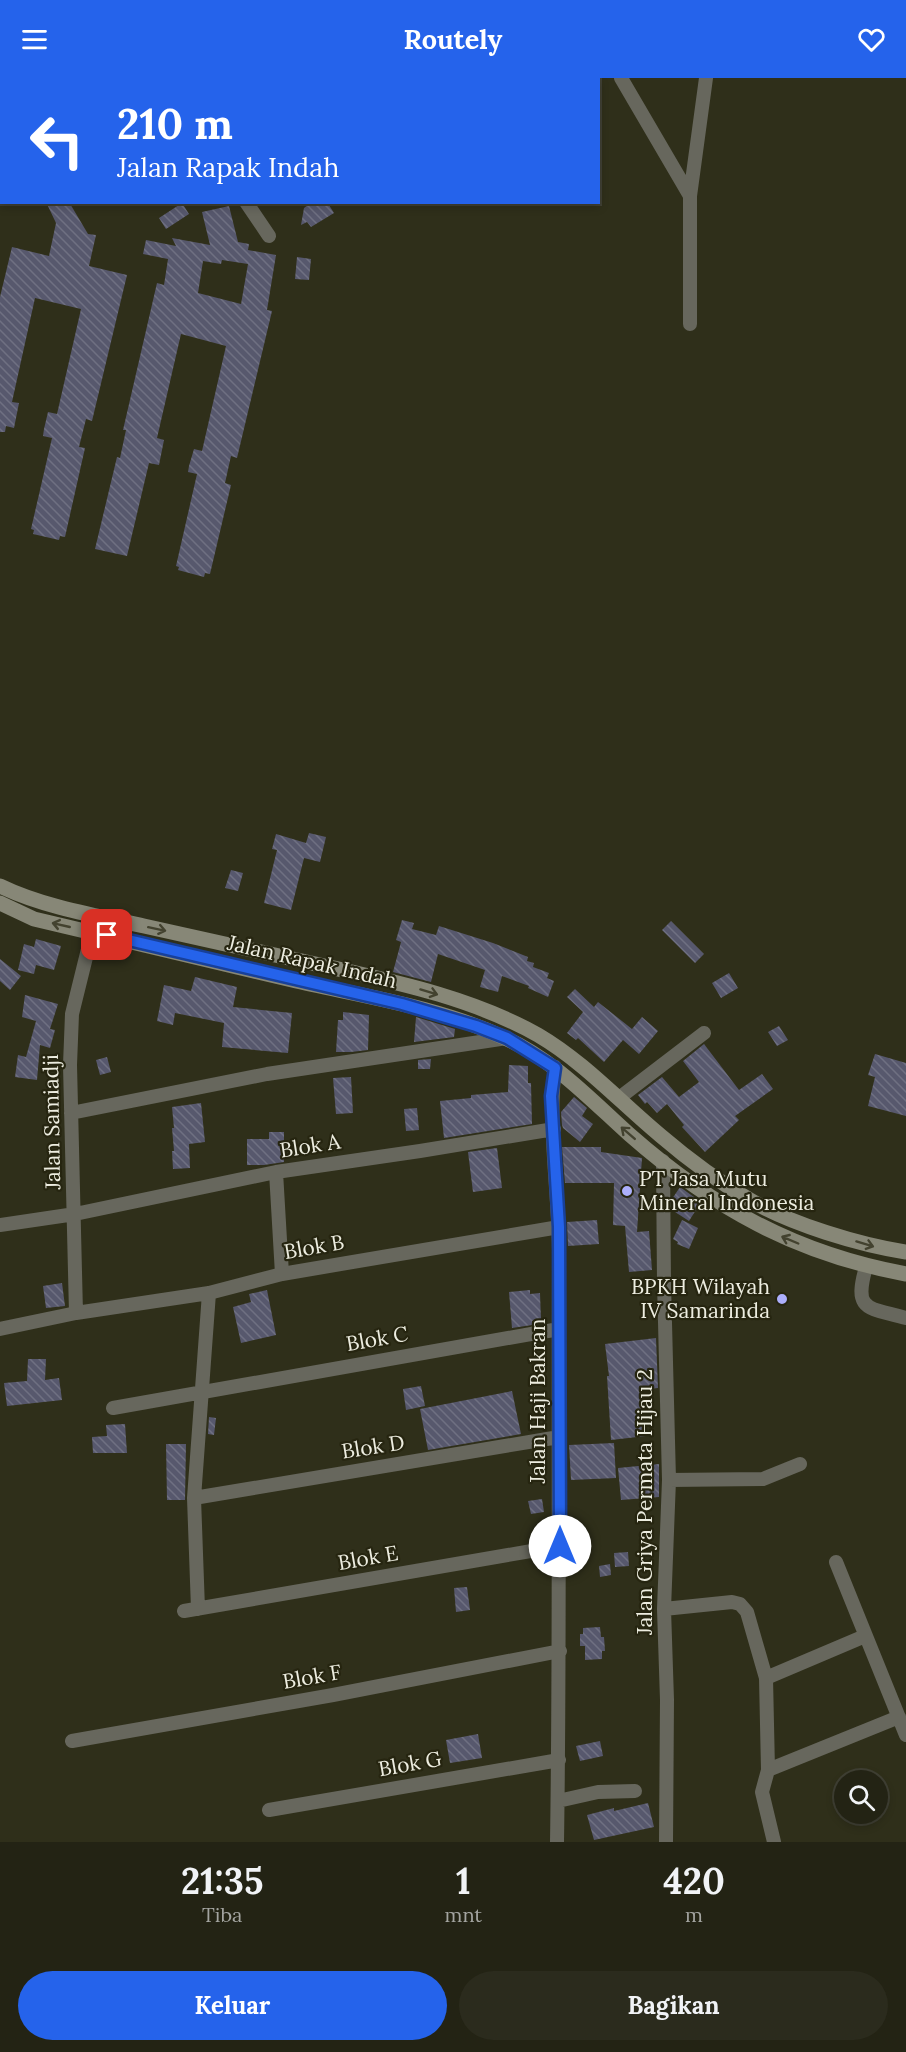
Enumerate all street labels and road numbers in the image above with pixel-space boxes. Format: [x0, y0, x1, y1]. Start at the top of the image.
street label: Jalan Rapak Indah [224, 929, 399, 994]
street label: Jalan Samiadji [37, 1054, 66, 1191]
street label: Blok A [278, 1127, 343, 1164]
street label: Blok B [282, 1228, 346, 1265]
street label: Jalan Haji Bakran [524, 1318, 551, 1484]
street label: Blok C [344, 1320, 410, 1357]
street label: Jalan Griya Permata Hijau 2 [631, 1369, 658, 1636]
street label: Blok D [340, 1428, 406, 1465]
street label: Blok E [336, 1539, 400, 1576]
street label: Blok F [280, 1658, 343, 1695]
street label: Blok G [376, 1745, 444, 1782]

